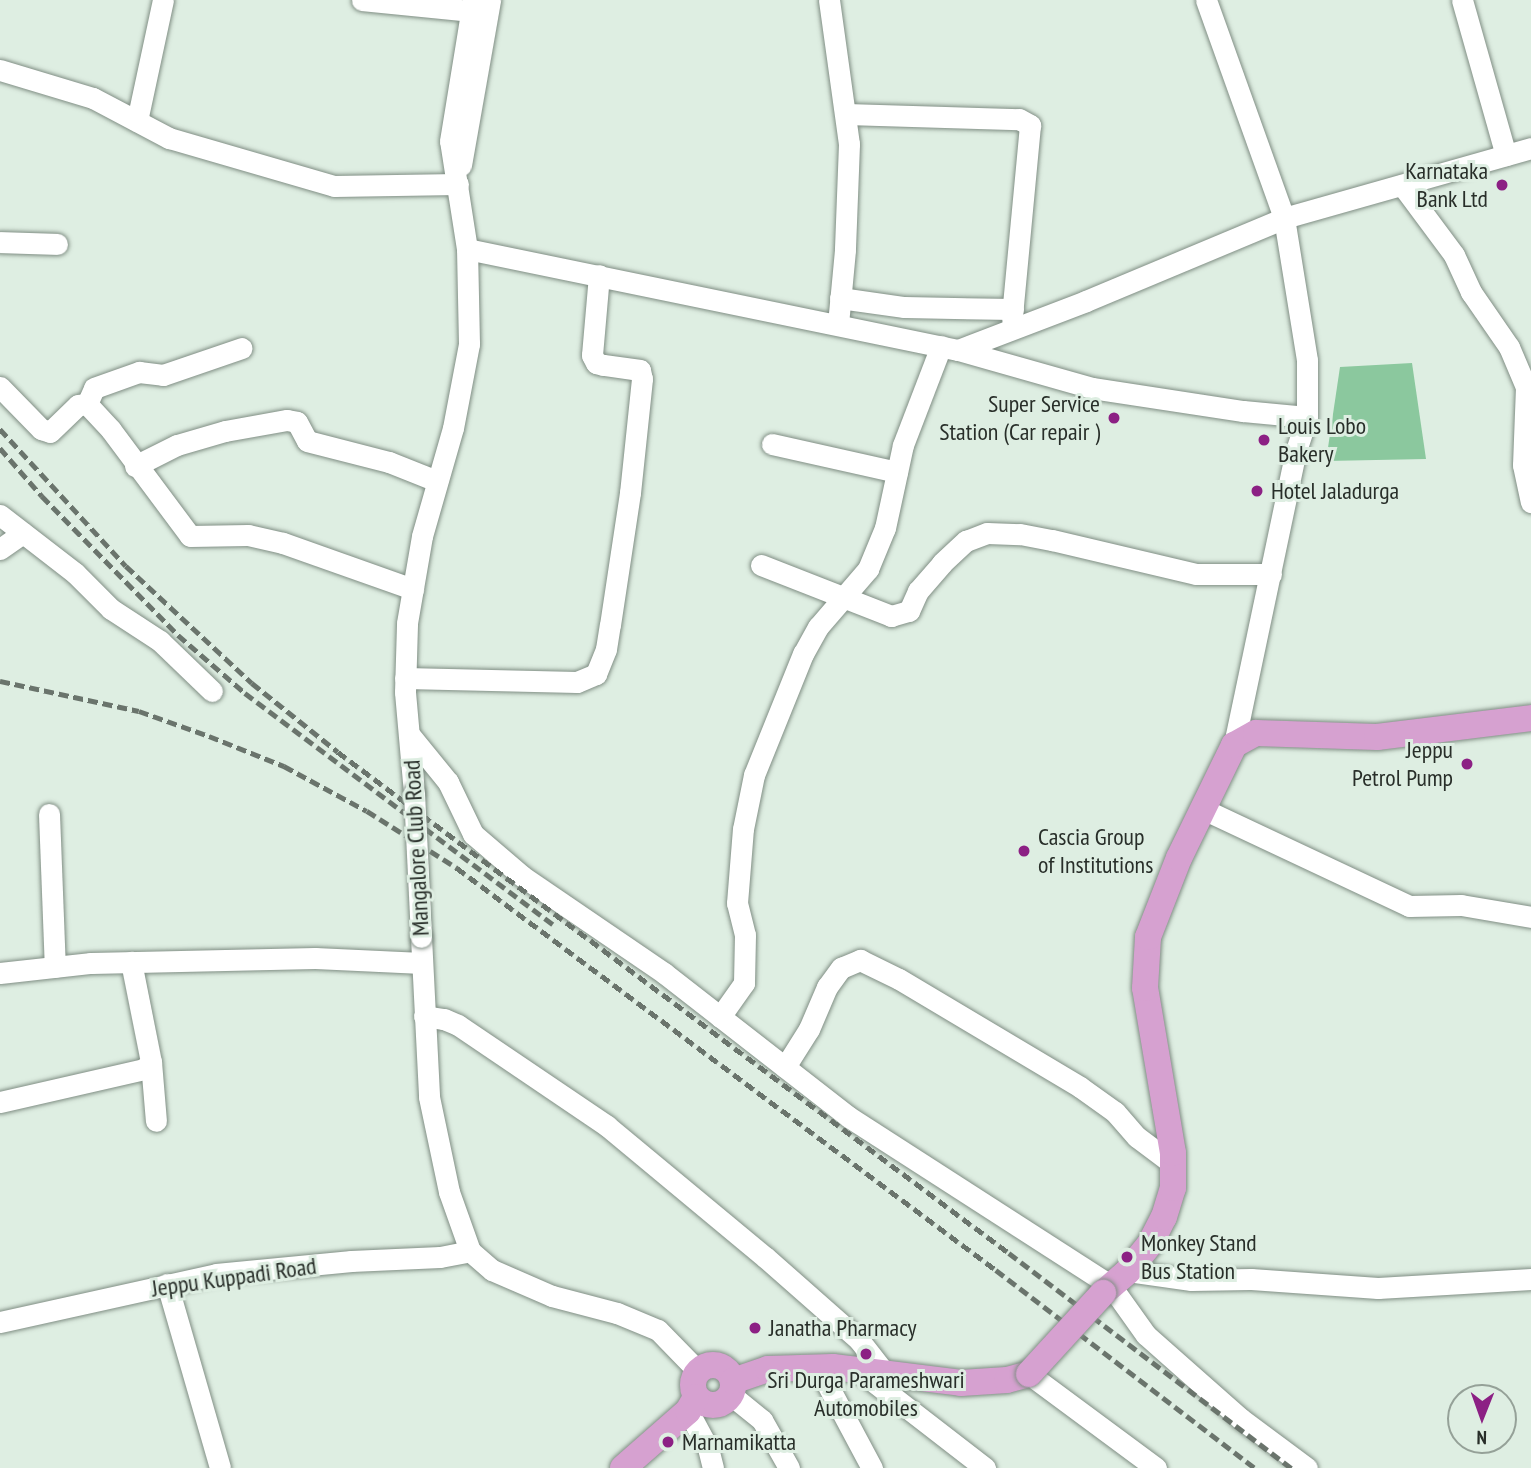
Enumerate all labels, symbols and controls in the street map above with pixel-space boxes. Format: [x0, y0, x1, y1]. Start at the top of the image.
place label: Karnataka Bank Ltd [1405, 157, 1488, 213]
marker: Karnataka Bank Ltd [1494, 177, 1510, 193]
place label: Super Service Station (Car repair ) [939, 390, 1100, 446]
marker: Super Service Station (Car repair ) [1106, 410, 1122, 426]
place label: Louis Lobo Bakery [1278, 412, 1366, 468]
marker: Louis Lobo Bakery [1256, 432, 1272, 448]
place label: Hotel Jaladurga [1271, 477, 1399, 505]
marker: Hotel Jaladurga [1249, 483, 1265, 499]
place label: Jeppu Petrol Pump [1352, 736, 1453, 792]
marker: Jeppu Petrol Pump [1459, 756, 1475, 772]
street label: Mangalore Club Road [397, 759, 435, 937]
place label: Cascia Group of Institutions [1038, 823, 1153, 879]
marker: Cascia Group of Institutions [1016, 843, 1032, 859]
place label: Monkey Stand Bus Station [1141, 1229, 1257, 1285]
marker: Monkey Stand Bus Station [1119, 1249, 1135, 1265]
street label: Jeppu Kuppadi Road [150, 1251, 318, 1303]
place label: Janatha Pharmacy [769, 1314, 916, 1342]
marker: Janatha Pharmacy [747, 1320, 763, 1336]
marker: Sri Durga Parameshwari Automobiles [858, 1346, 874, 1362]
place label: Sri Durga Parameshwari Automobiles [767, 1366, 965, 1422]
north arrow [1447, 1384, 1517, 1454]
text: N [1476, 1426, 1487, 1450]
place label: Marnamikatta [682, 1428, 796, 1456]
marker: Marnamikatta [660, 1434, 676, 1450]

